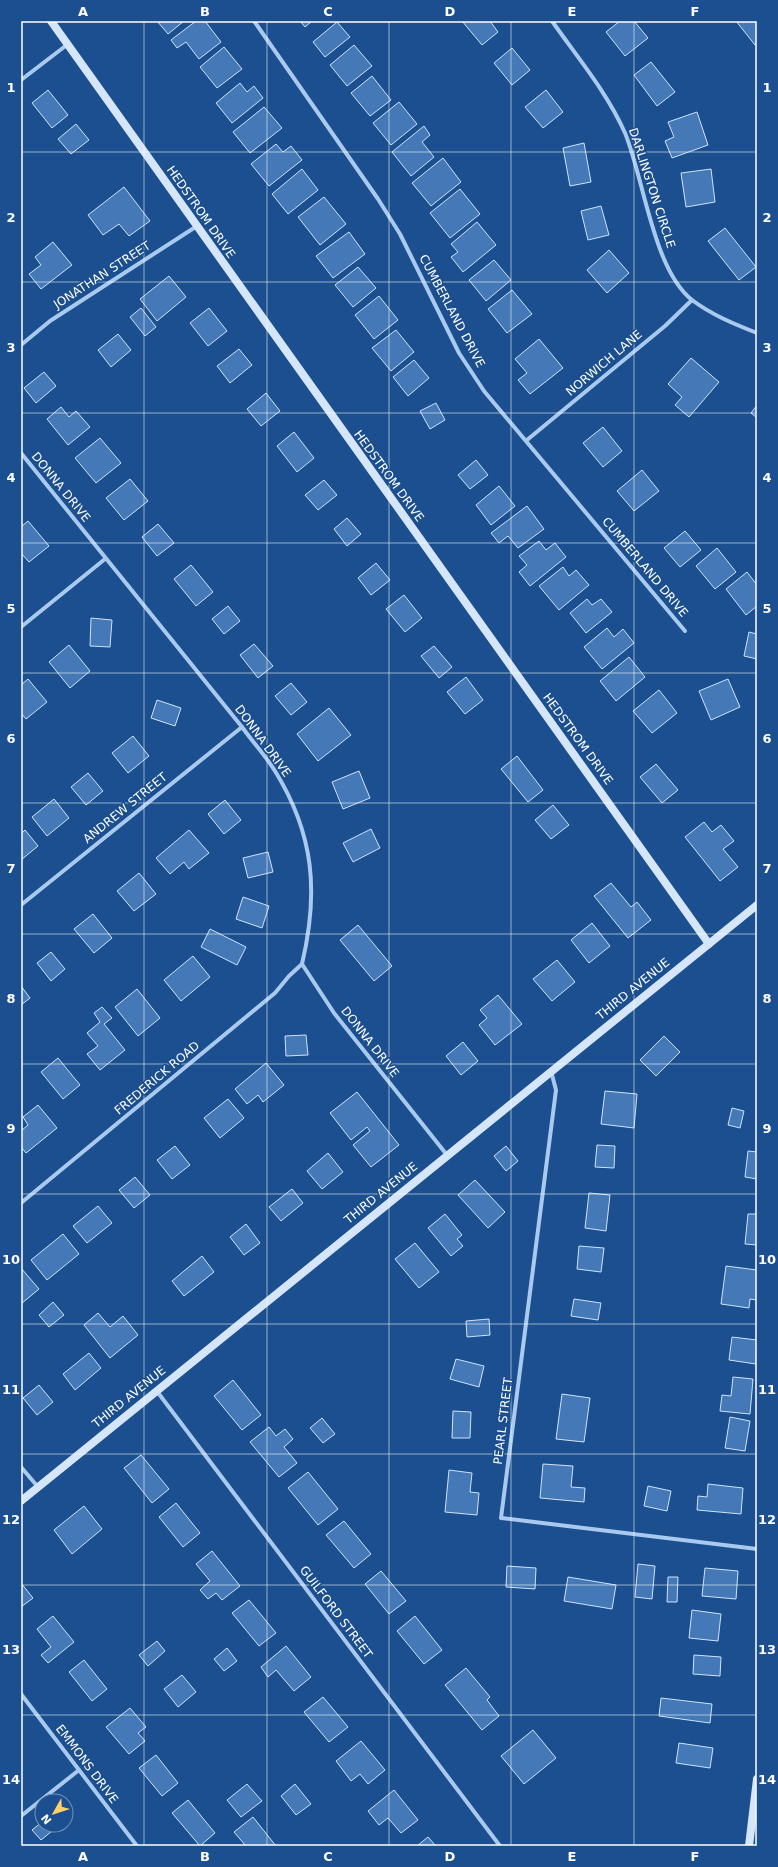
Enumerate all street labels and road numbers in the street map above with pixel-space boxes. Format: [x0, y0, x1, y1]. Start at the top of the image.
street label: DARLINGTON CIRCLE [626, 126, 678, 250]
street label: HEDSTROM DRIVE [164, 163, 238, 261]
street label: JONATHAN STREET [50, 238, 153, 312]
street label: CUMBERLAND DRIVE [416, 252, 488, 370]
street label: NORWICH LANE [563, 327, 645, 399]
street label: HEDSTROM DRIVE [351, 428, 427, 524]
street label: DONNA DRIVE [29, 449, 93, 525]
street label: CUMBERLAND DRIVE [599, 514, 691, 620]
street label: HEDSTROM DRIVE [540, 691, 616, 787]
street label: DONNA DRIVE [232, 702, 294, 780]
street label: ANDREW STREET [80, 769, 170, 846]
street label: THIRD AVENUE [593, 955, 672, 1023]
street label: DONNA DRIVE [338, 1004, 402, 1080]
street label: FREDERICK ROAD [112, 1038, 202, 1118]
street label: THIRD AVENUE [341, 1159, 420, 1227]
street label: THIRD AVENUE [89, 1363, 168, 1431]
street label: PEARL STREET [491, 1376, 515, 1465]
street label: GUILFORD STREET [297, 1563, 376, 1661]
street label: EMMONS DRIVE [53, 1722, 121, 1806]

